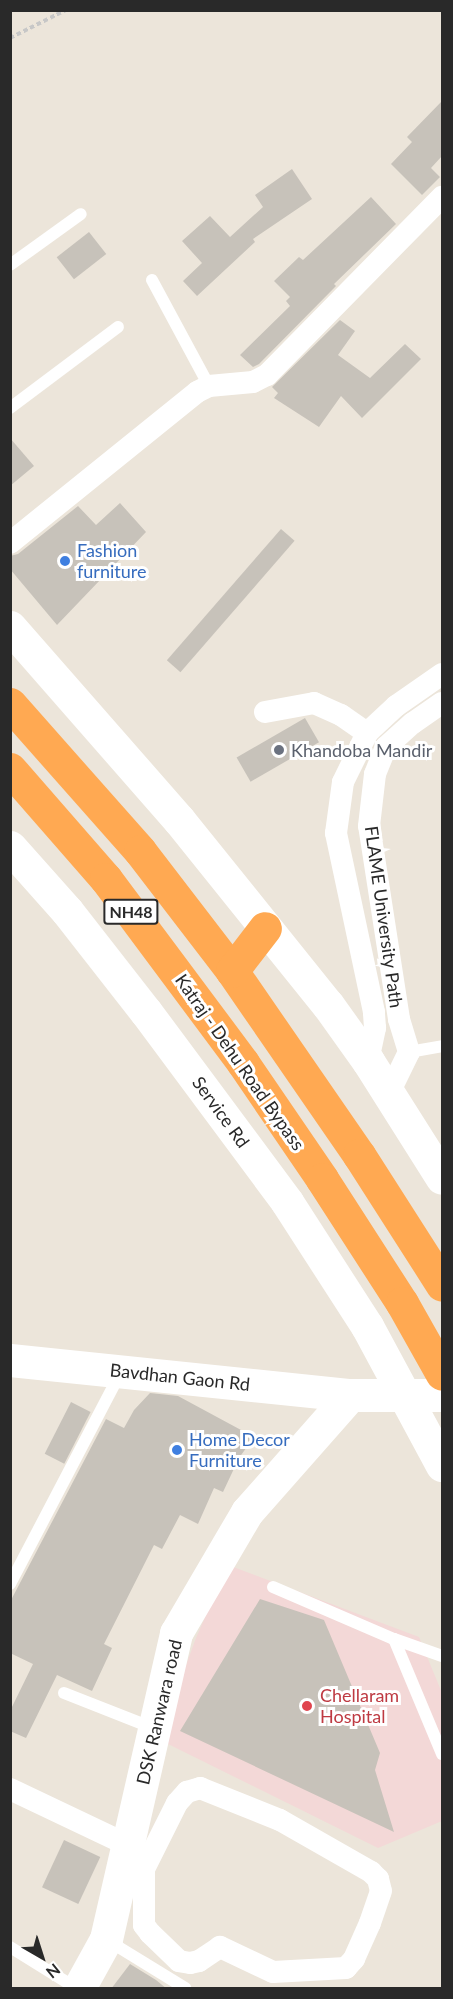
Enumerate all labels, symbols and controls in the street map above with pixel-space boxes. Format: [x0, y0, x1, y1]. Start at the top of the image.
place label: Fashion furniture [77, 540, 146, 582]
marker: Fashion furniture [58, 554, 72, 568]
place label: Khandoba Mandir [291, 739, 432, 761]
marker: Khandoba Mandir [272, 743, 286, 757]
street label: FLAME University Path [361, 824, 407, 1010]
road number: NH48 [102, 899, 160, 925]
street label: Katraj - Dehu Road Bypass [171, 970, 309, 1154]
street label: Service Rd [188, 1072, 254, 1152]
street label: Bavdhan Gaon Rd [109, 1359, 251, 1395]
place label: Home Decor Furniture [189, 1429, 290, 1472]
marker: Home Decor Furniture [170, 1443, 184, 1457]
street label: DSK Ranwara road [132, 1637, 186, 1787]
place label: Chellaram Hospital [320, 1685, 399, 1728]
marker: Chellaram Hospital [298, 1697, 316, 1715]
north arrow [12, 1927, 72, 1987]
text: N [43, 1960, 64, 1983]

